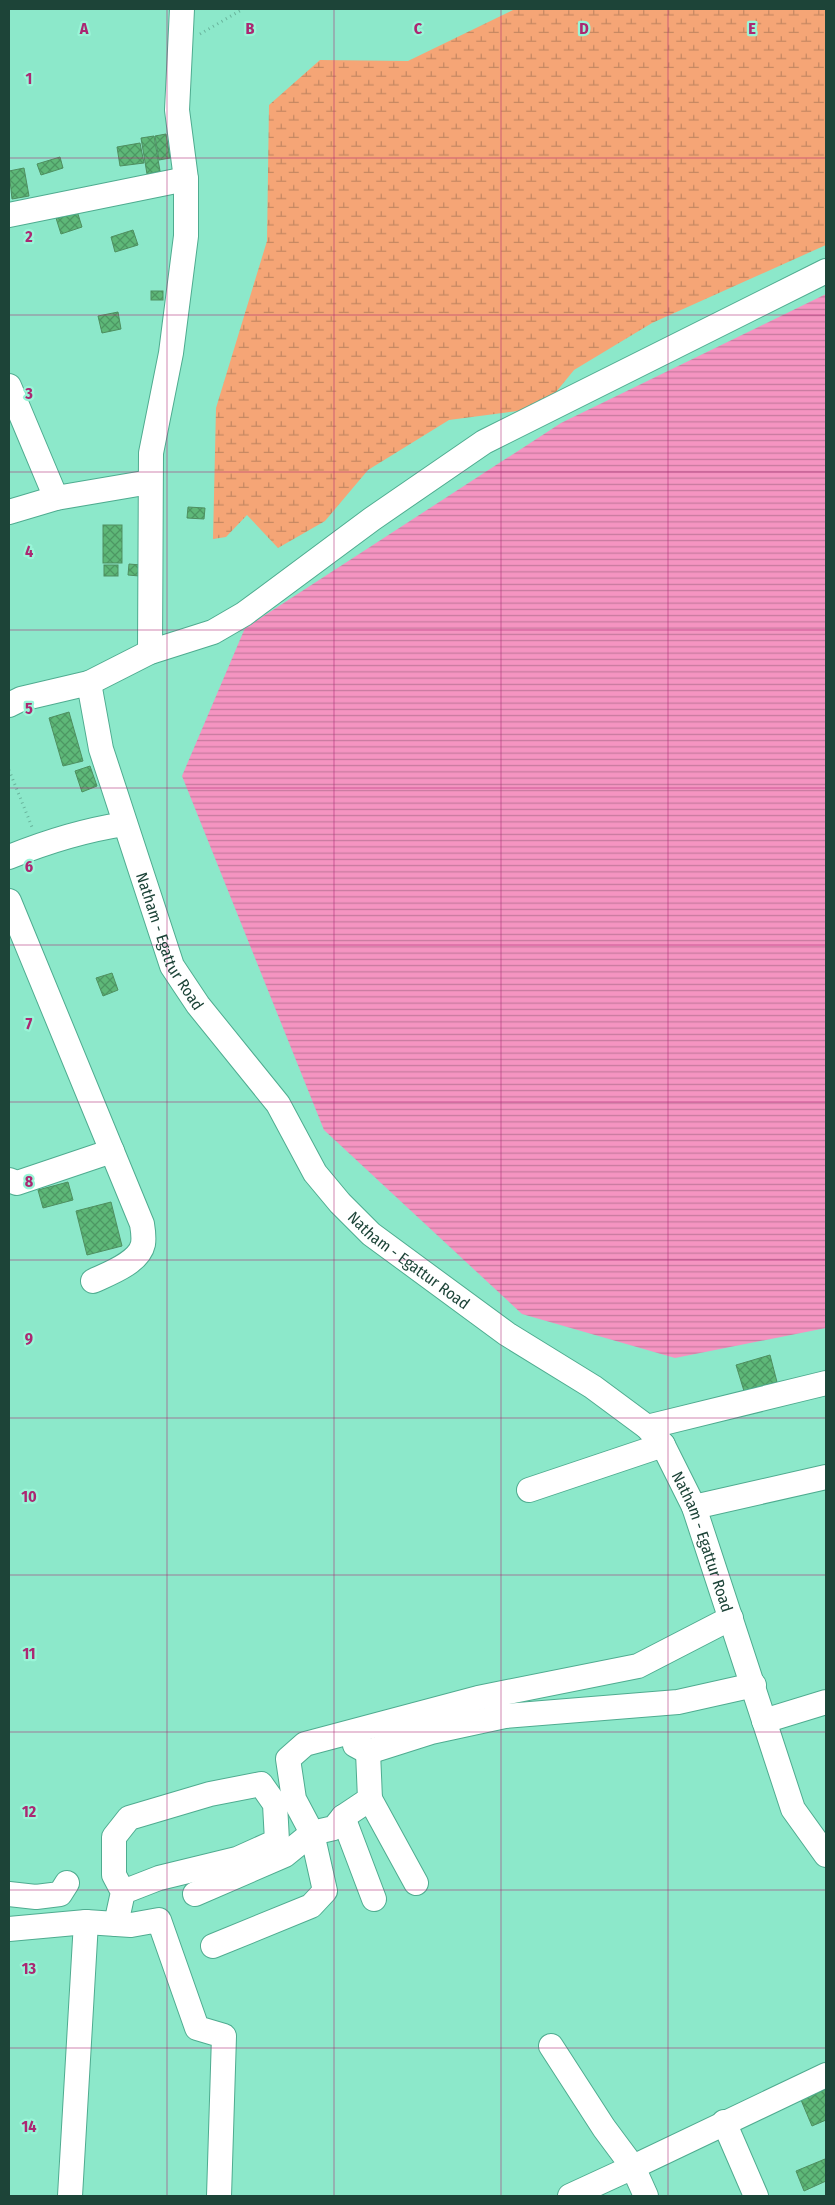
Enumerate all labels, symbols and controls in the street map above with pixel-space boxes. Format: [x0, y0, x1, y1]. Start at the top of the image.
text: A [79, 19, 89, 38]
text: B [246, 19, 255, 38]
text: C [414, 19, 423, 38]
text: D [579, 19, 589, 38]
text: E [748, 19, 756, 38]
text: 1 [26, 69, 32, 88]
text: 2 [24, 227, 33, 246]
text: 3 [24, 384, 33, 403]
text: 4 [25, 542, 33, 561]
text: 5 [25, 699, 33, 718]
text: 6 [25, 857, 33, 876]
street label: Natham - Egattur Road [132, 870, 208, 1014]
text: 7 [26, 1014, 33, 1033]
text: 8 [25, 1172, 34, 1191]
street label: Natham - Egattur Road [344, 1208, 473, 1313]
text: 9 [25, 1329, 33, 1348]
street label: Natham - Egattur Road [668, 1468, 737, 1614]
text: 10 [21, 1487, 37, 1506]
text: 11 [22, 1644, 36, 1663]
text: 12 [22, 1802, 37, 1821]
text: 13 [22, 1959, 37, 1978]
text: 14 [22, 2117, 37, 2136]

